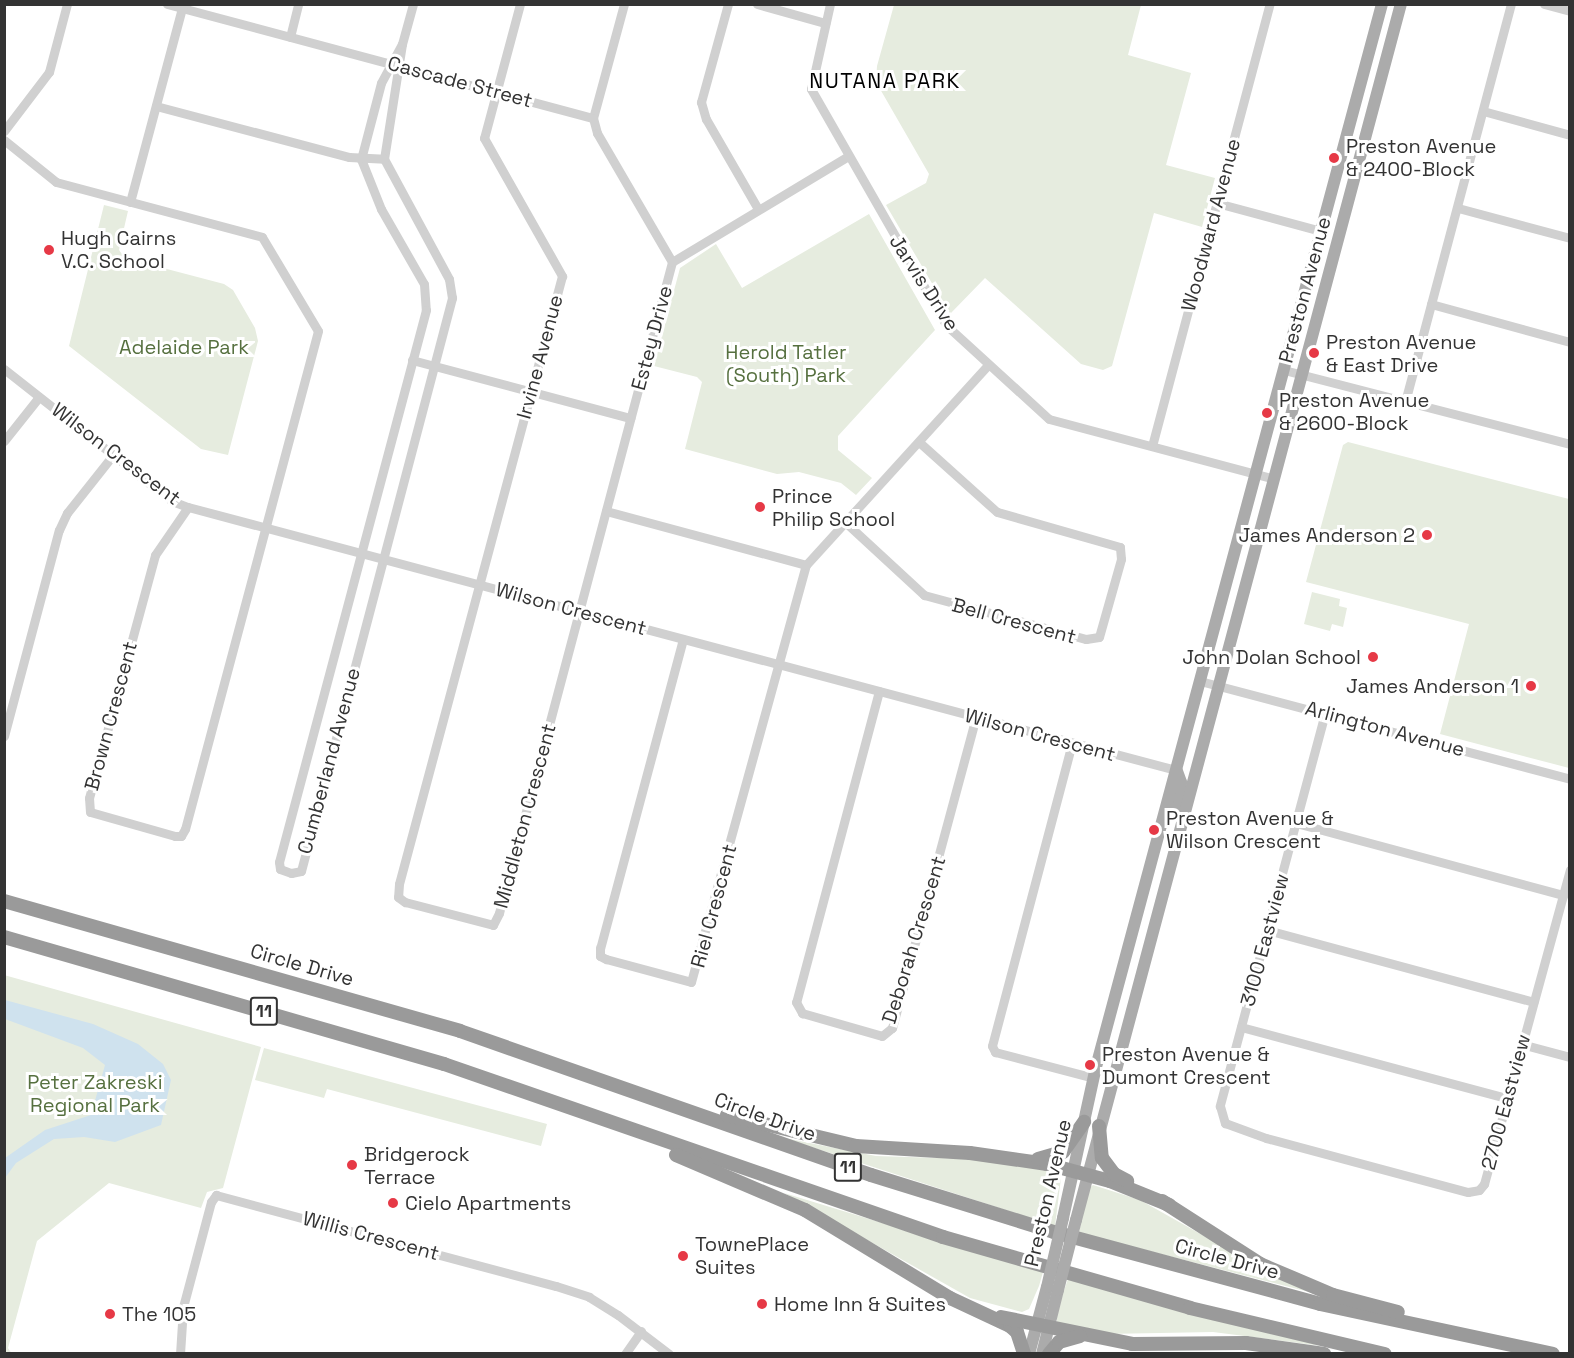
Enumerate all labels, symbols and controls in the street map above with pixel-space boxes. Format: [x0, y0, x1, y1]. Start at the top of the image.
street label: Cascade Street [385, 51, 535, 113]
district label: NUTANA PARK [809, 68, 961, 94]
place label: Preston Avenue & 2400-Block [1346, 134, 1497, 181]
street label: Woodward Avenue [1176, 136, 1246, 314]
marker: Preston Avenue & 2400-Block [1327, 151, 1341, 165]
street label: Preston Avenue [1274, 214, 1336, 366]
place label: Hugh Cairns V.C. School [61, 226, 176, 273]
street label: Jarvis Drive [884, 230, 964, 336]
marker: Hugh Cairns V.C. School [42, 243, 56, 257]
street label: Estey Drive [626, 283, 678, 393]
street label: Irvine Avenue [512, 292, 568, 422]
place label: Preston Avenue & East Drive [1326, 330, 1477, 377]
park label: Adelaide Park [119, 335, 249, 359]
park label: Herold Tatler (South) Park [725, 340, 847, 387]
marker: Preston Avenue & East Drive [1307, 346, 1321, 360]
place label: Preston Avenue & 2600-Block [1279, 389, 1430, 436]
street label: Wilson Crescent [47, 398, 185, 510]
marker: Preston Avenue & 2600-Block [1260, 406, 1274, 420]
place label: Prince Philip School [772, 484, 895, 531]
marker: Prince Philip School [753, 500, 767, 514]
place label: James Anderson 2 [1238, 523, 1415, 547]
marker: James Anderson 2 [1420, 528, 1434, 542]
street label: Wilson Crescent [493, 577, 649, 641]
street label: Bell Crescent [949, 593, 1079, 649]
street label: Brown Crescent [80, 639, 142, 793]
place label: John Dolan School [1182, 645, 1361, 669]
marker: John Dolan School [1366, 650, 1380, 664]
street label: Cumberland Avenue [293, 665, 365, 857]
place label: James Anderson 1 [1346, 674, 1519, 698]
marker: James Anderson 1 [1524, 679, 1538, 693]
street label: Arlington Avenue [1303, 696, 1467, 762]
street label: Wilson Crescent [962, 703, 1118, 767]
street label: Middleton Crescent [489, 721, 561, 911]
place label: Preston Avenue & Wilson Crescent [1166, 807, 1334, 854]
marker: Preston Avenue & Wilson Crescent [1147, 823, 1161, 837]
street label: Riel Crescent [686, 842, 742, 970]
street label: Deborah Crescent [877, 853, 951, 1027]
street label: 3100 Eastview [1236, 871, 1294, 1009]
street label: Circle Drive [247, 939, 357, 991]
road number: 11 [249, 996, 279, 1026]
street label: 2700 Eastview [1476, 1032, 1536, 1172]
place label: Preston Avenue & Dumont Crescent [1102, 1042, 1271, 1089]
marker: Preston Avenue & Dumont Crescent [1083, 1058, 1097, 1072]
park label: Peter Zakreski Regional Park [27, 1071, 163, 1118]
street label: Circle Drive [711, 1087, 819, 1147]
street label: Preston Avenue [1019, 1117, 1077, 1269]
place label: Bridgerock Terrace [364, 1142, 469, 1189]
road number: 11 [833, 1152, 863, 1182]
marker: Bridgerock Terrace [345, 1158, 359, 1172]
place label: Cielo Apartments [405, 1191, 571, 1215]
marker: Cielo Apartments [386, 1196, 400, 1210]
street label: Willis Crescent [300, 1206, 442, 1266]
place label: TownePlace Suites [695, 1232, 809, 1279]
street label: Circle Drive [1172, 1234, 1282, 1284]
marker: TownePlace Suites [676, 1249, 690, 1263]
place label: Home Inn & Suites [774, 1292, 946, 1316]
marker: Home Inn & Suites [755, 1297, 769, 1311]
place label: The 105 [122, 1302, 196, 1326]
marker: The 105 [103, 1307, 117, 1321]

